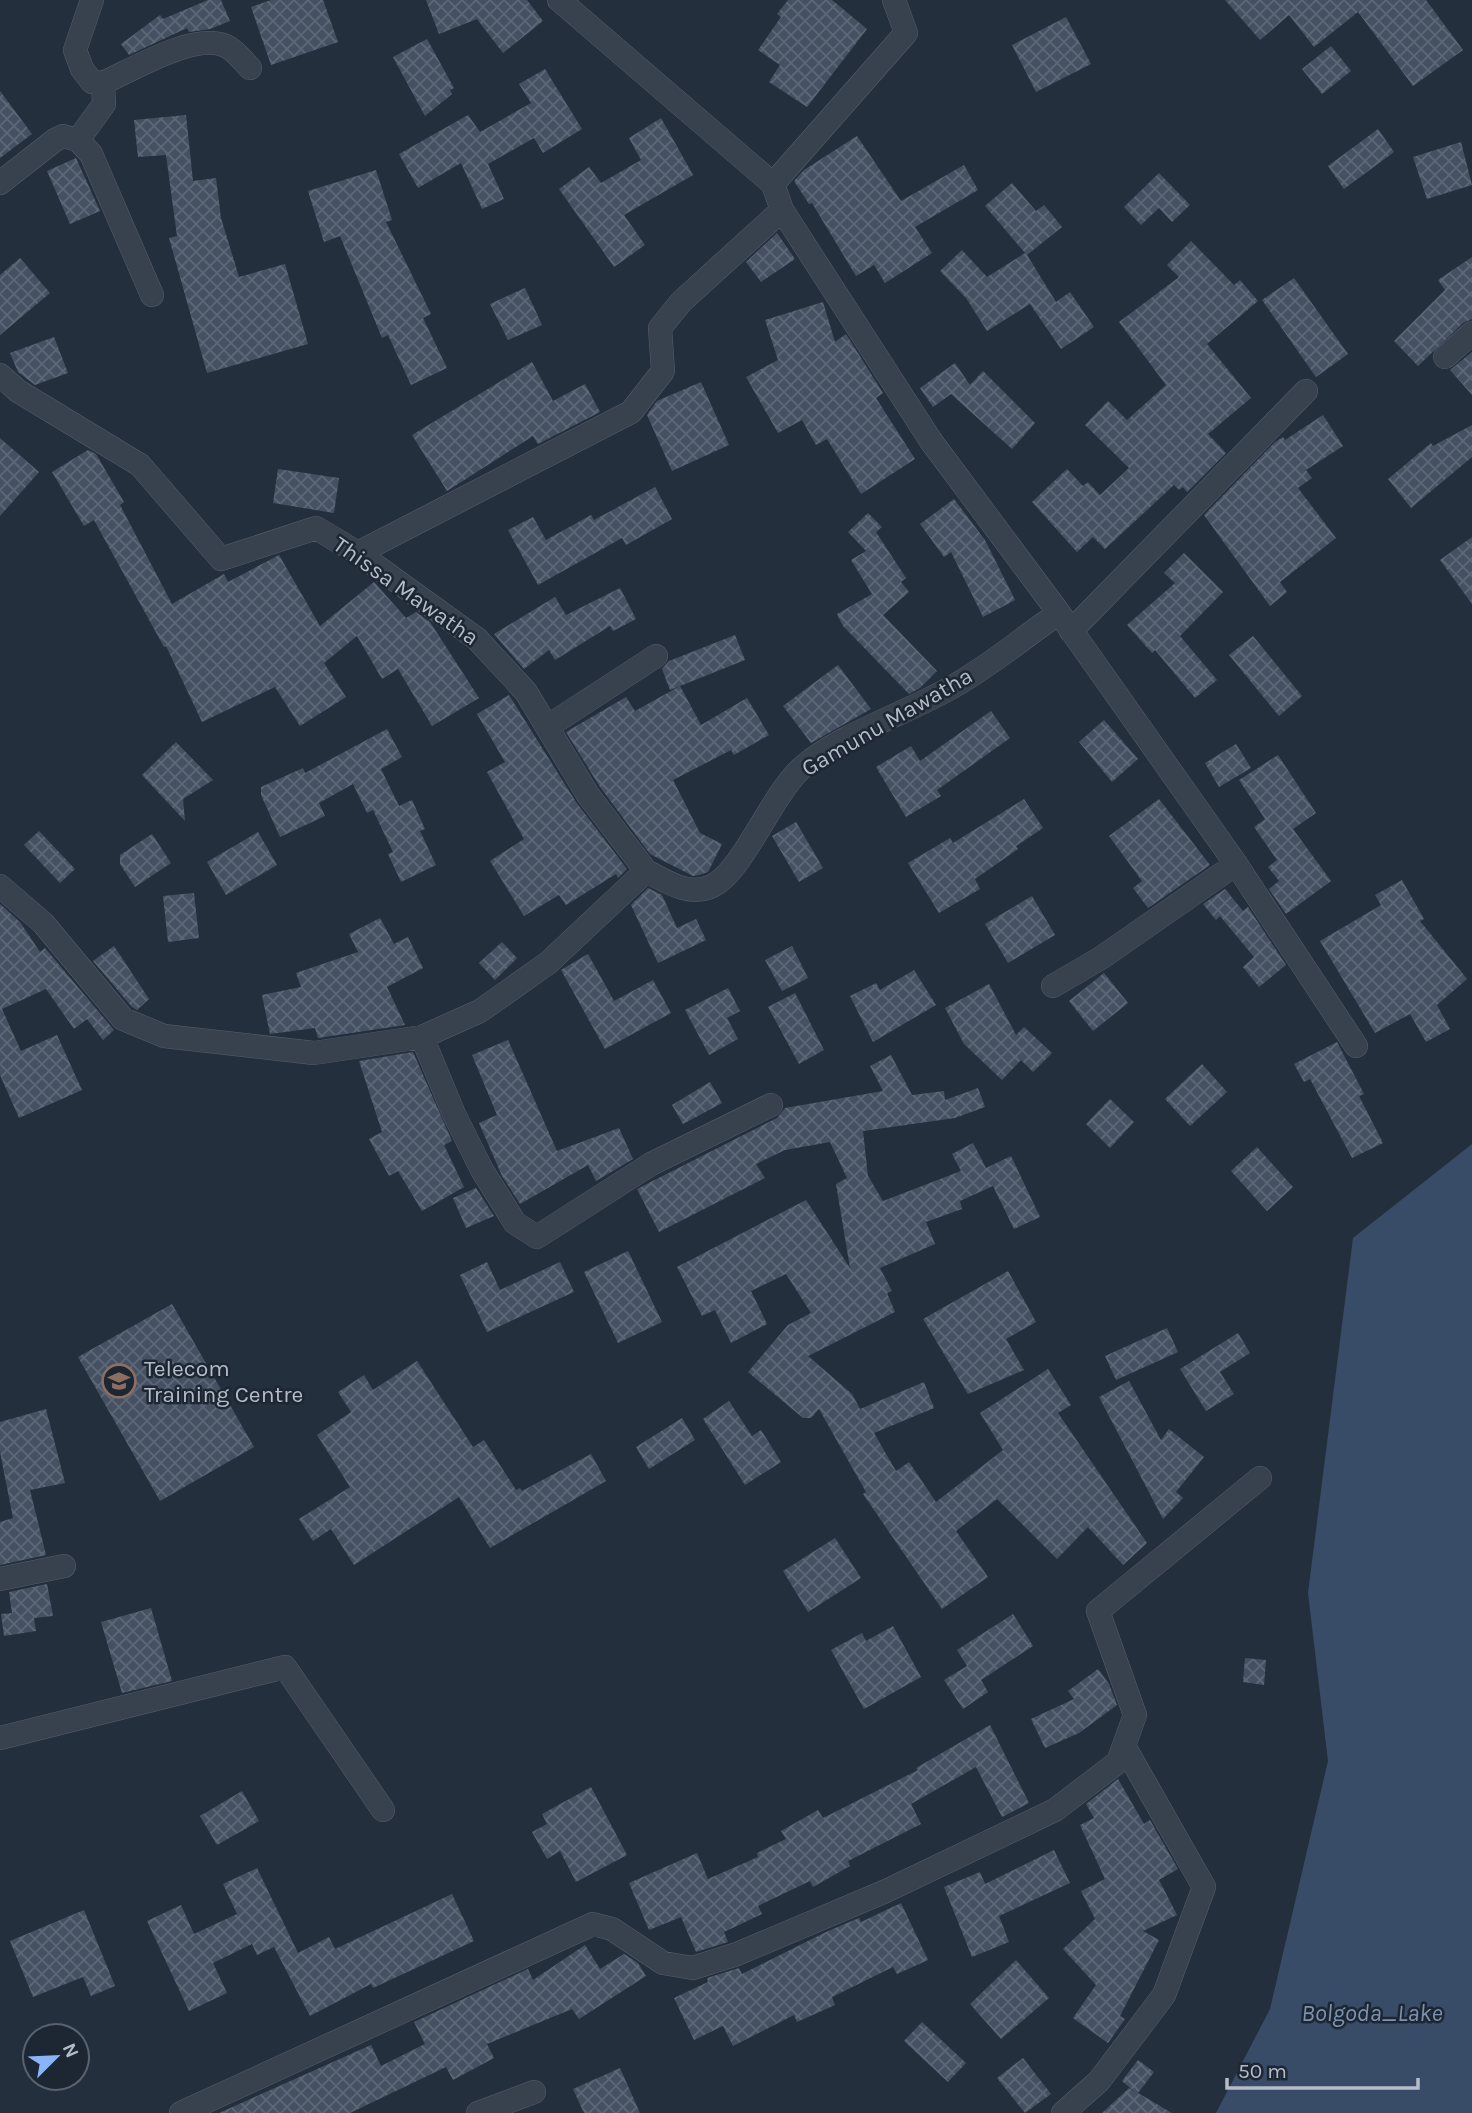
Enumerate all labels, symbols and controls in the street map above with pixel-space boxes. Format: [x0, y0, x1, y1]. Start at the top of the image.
street label: Thissa Mawatha [328, 531, 484, 651]
street label: Gamunu Mawatha [797, 662, 977, 782]
place label: Telecom Training Centre [144, 1355, 303, 1408]
school or university icon: Telecom Training Centre [100, 1362, 138, 1400]
water label: Bolgoda_Lake [1301, 1999, 1443, 2027]
north arrow [21, 2022, 91, 2092]
text: N [58, 2040, 83, 2061]
scale bar [1227, 2046, 1418, 2090]
text: 50 m [1238, 2059, 1287, 2083]

